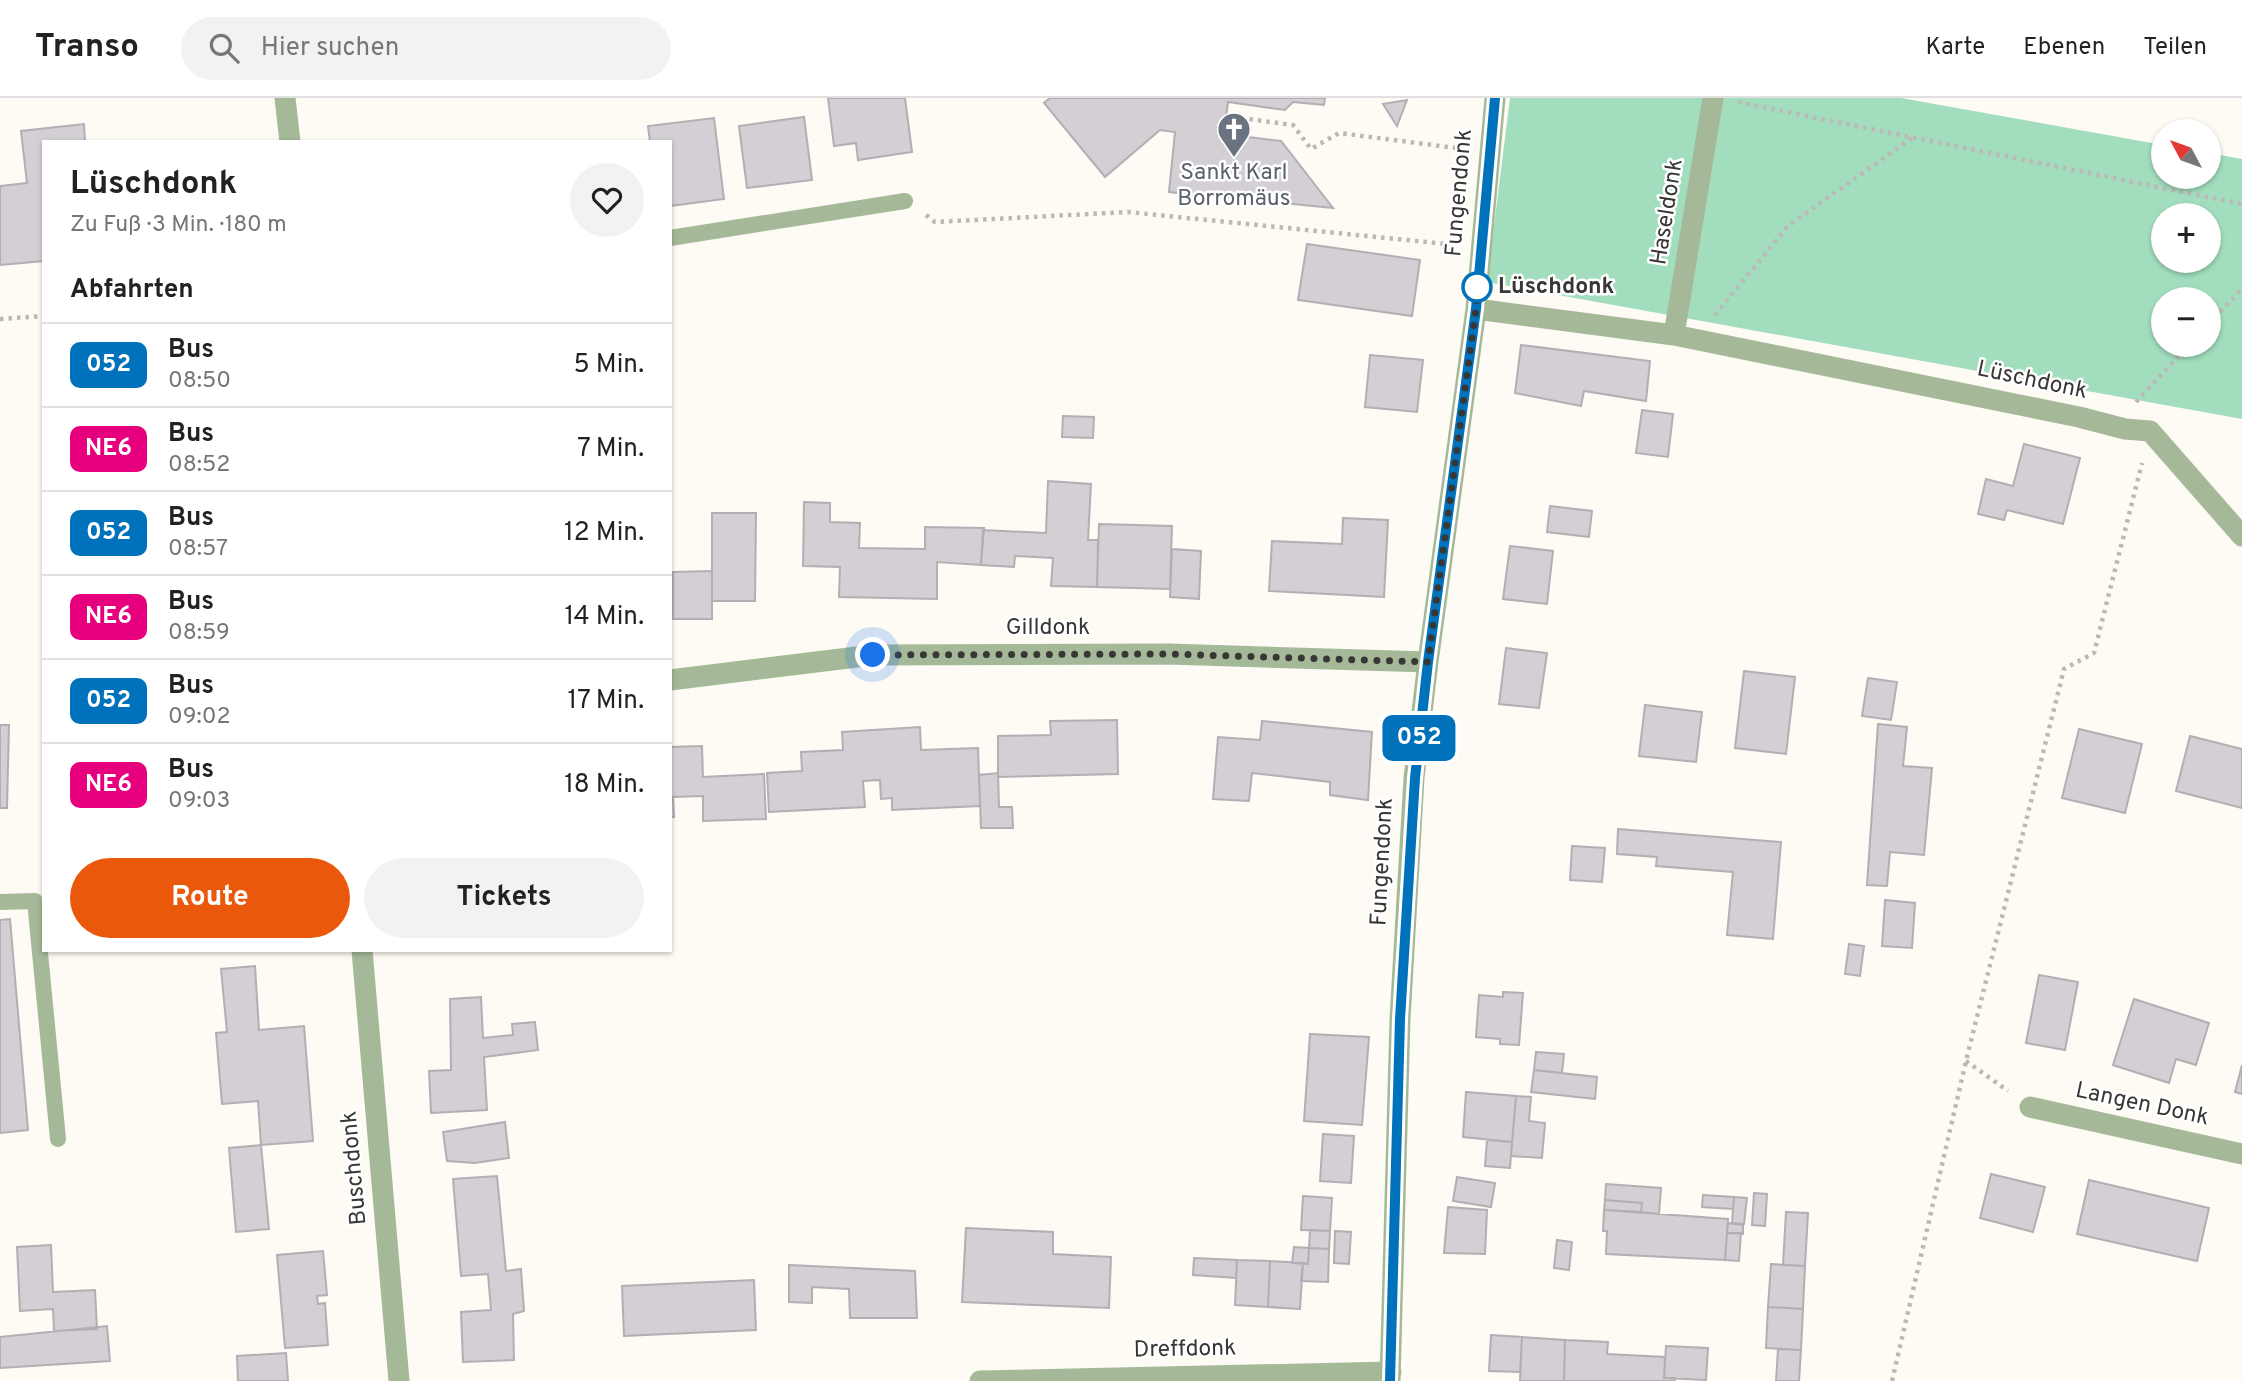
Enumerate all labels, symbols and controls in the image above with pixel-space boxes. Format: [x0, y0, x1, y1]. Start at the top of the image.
search box [181, 17, 671, 80]
text: Transo [35, 27, 139, 69]
icon: search [205, 29, 243, 67]
text: Hier suchen [261, 32, 400, 65]
text: Karte [1925, 33, 1985, 63]
text: Ebenen [2023, 33, 2105, 63]
text: Teilen [2143, 33, 2207, 63]
church icon: Sankt Karl Borromäus [1215, 110, 1253, 159]
north arrow [2151, 119, 2221, 189]
map controls [2151, 119, 2221, 357]
street label: Fungendonk [1440, 128, 1480, 258]
street label: Haseldonk [1645, 157, 1691, 267]
place label: Sankt Karl Borromäus [1177, 159, 1291, 214]
button: heart [570, 163, 644, 237]
text: Lüschdonk [70, 164, 237, 206]
button: + [2151, 203, 2221, 273]
text: Zu Fuß · 3 Min. · 180 m [70, 211, 287, 240]
marker: Lüschdonk [1462, 272, 1492, 302]
place label: Lüschdonk [1498, 273, 1615, 302]
text: Abfahrten [70, 274, 194, 307]
button: − [2151, 287, 2221, 357]
text: Bus [168, 334, 214, 367]
text: 5 Min. [574, 349, 644, 382]
text: 052 [86, 350, 131, 380]
street label: Lüschdonk [1974, 355, 2090, 407]
text: 08:50 [168, 367, 231, 396]
text: Bus [168, 418, 214, 451]
text: 7 Min. [577, 433, 644, 466]
text: NE6 [85, 434, 132, 464]
text: 08:52 [168, 451, 230, 480]
text: Bus [168, 502, 214, 535]
text: 12 Min. [564, 517, 644, 550]
text: 052 [86, 518, 131, 548]
text: 08:57 [168, 535, 228, 564]
text: Bus [168, 586, 214, 619]
text: 14 Min. [564, 601, 644, 634]
text: NE6 [85, 602, 132, 632]
street label: Gilldonk [1006, 614, 1090, 643]
text: 08:59 [168, 619, 230, 648]
your location [855, 637, 890, 672]
text: Bus [168, 670, 214, 703]
text: 17 Min. [568, 685, 644, 718]
text: 052 [86, 686, 131, 716]
text: 09:02 [168, 703, 231, 732]
line badge: 052 [1379, 715, 1459, 761]
text: 052 [1396, 723, 1442, 753]
text: Bus [168, 754, 214, 787]
text: 18 Min. [564, 769, 644, 802]
text: NE6 [85, 770, 132, 800]
text: 09:03 [168, 787, 230, 816]
street label: Fungendonk [1365, 797, 1401, 927]
button: Route [70, 858, 350, 938]
button: Tickets [364, 858, 644, 938]
street label: Langen Donk [2073, 1077, 2211, 1133]
street label: Buschdonk [336, 1110, 374, 1226]
street label: Dreffdonk [1133, 1335, 1237, 1365]

